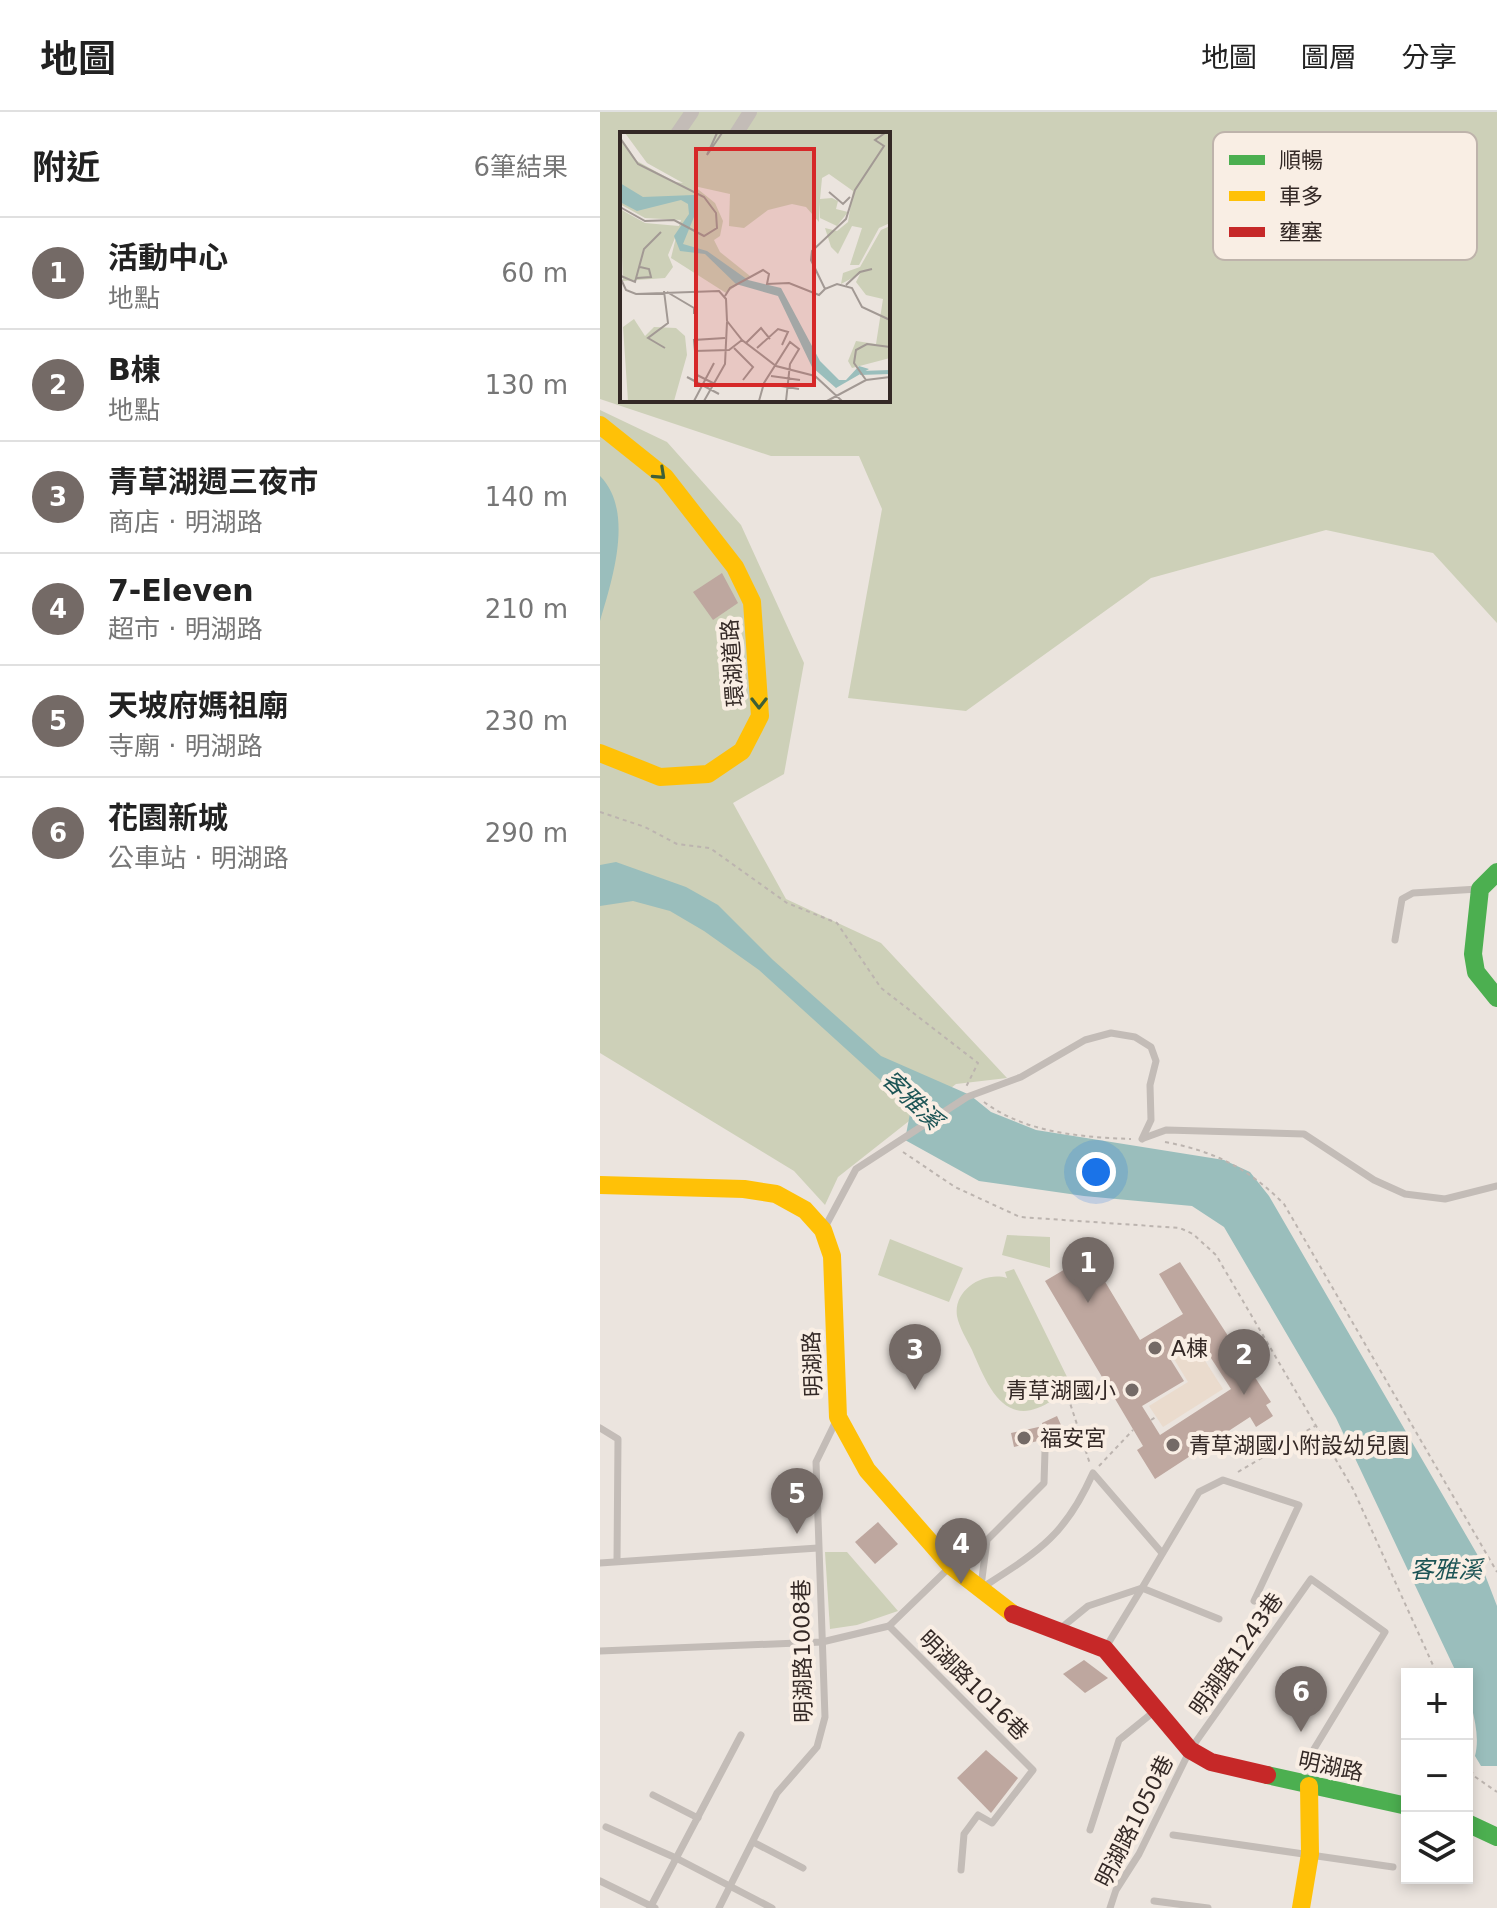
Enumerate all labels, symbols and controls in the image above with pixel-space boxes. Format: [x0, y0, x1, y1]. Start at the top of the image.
text: 地圖 [40, 37, 116, 81]
text: 地圖 [1201, 41, 1257, 74]
text: 圖層 [1301, 41, 1357, 74]
text: 分享 [1401, 41, 1457, 74]
inset map [620, 132, 890, 402]
legend [1213, 132, 1477, 260]
text: 附近 [32, 147, 100, 187]
text: 順暢 [1279, 148, 1323, 173]
text: 6筆結果 [473, 152, 568, 182]
text: 車多 [1279, 184, 1323, 209]
text: 壅塞 [1279, 220, 1323, 245]
text: 活動中心 [108, 240, 228, 275]
text: 1 [49, 258, 67, 288]
text: 60 m [501, 258, 568, 288]
text: 地點 [108, 283, 160, 313]
text: B棟 [108, 352, 161, 387]
text: 2 [49, 370, 67, 400]
text: 130 m [485, 370, 568, 400]
text: 地點 [108, 395, 160, 425]
text: 青草湖週三夜市 [108, 464, 318, 499]
one-way arrow [651, 465, 665, 480]
text: 3 [49, 482, 67, 512]
text: 140 m [485, 482, 568, 512]
text: 商店 · 明湖路 [108, 507, 263, 537]
text: 7-Eleven [108, 573, 254, 608]
text: 4 [49, 594, 67, 624]
text: 210 m [485, 594, 568, 624]
text: 超市 · 明湖路 [108, 614, 263, 644]
street label: 環湖道路 [717, 618, 748, 708]
text: 天坡府媽祖廟 [108, 688, 288, 723]
one-way arrow [750, 697, 768, 710]
text: 5 [49, 706, 67, 736]
text: 230 m [485, 706, 568, 736]
text: 寺廟 · 明湖路 [108, 731, 263, 761]
text: 花園新城 [108, 800, 228, 835]
text: 6 [49, 818, 67, 848]
text: 290 m [485, 818, 568, 848]
text: 公車站 · 明湖路 [108, 843, 289, 873]
water label: 客雅溪 [876, 1065, 950, 1137]
your location [1076, 1152, 1116, 1192]
pin: 1 [1062, 1237, 1114, 1303]
pin: 3 [889, 1324, 941, 1390]
pin: 2 [1218, 1329, 1270, 1395]
street label: 明湖路 [799, 1331, 826, 1397]
place label: A棟 [1171, 1336, 1208, 1361]
marker: A棟 [1146, 1339, 1164, 1357]
place label: 青草湖國小 [1006, 1378, 1116, 1403]
marker: 青草湖國小 [1123, 1381, 1141, 1399]
place label: 福安宮 [1040, 1426, 1106, 1451]
marker: 福安宮 [1015, 1429, 1033, 1447]
place label: 青草湖國小附設幼兒園 [1189, 1433, 1409, 1458]
marker: 青草湖國小附設幼兒園 [1164, 1436, 1182, 1454]
pin: 5 [771, 1468, 823, 1534]
pin: 4 [935, 1518, 987, 1584]
water label: 客雅溪 [1410, 1556, 1485, 1584]
street label: 明湖路1008巷 [789, 1579, 816, 1723]
street label: 明湖路1243巷 [1185, 1588, 1288, 1720]
street label: 明湖路1016巷 [914, 1626, 1033, 1745]
pin: 6 [1275, 1666, 1327, 1732]
map controls [1401, 1668, 1473, 1884]
button: + [1401, 1668, 1473, 1740]
button: − [1401, 1740, 1473, 1812]
street label: 明湖路 [1296, 1747, 1366, 1786]
street label: 明湖路1050巷 [1091, 1751, 1178, 1891]
button: layers [1401, 1812, 1473, 1884]

